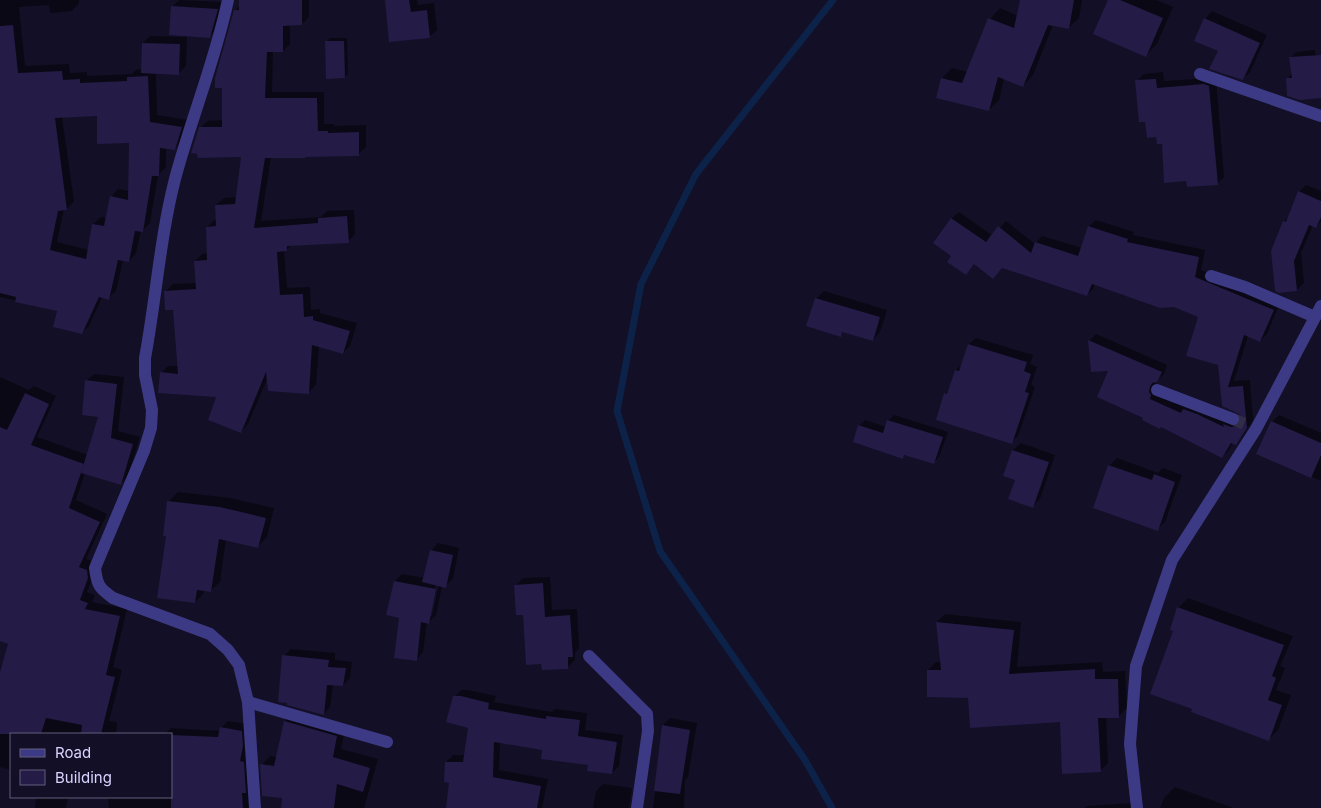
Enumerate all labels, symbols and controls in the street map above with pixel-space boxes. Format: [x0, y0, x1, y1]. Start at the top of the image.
legend [10, 733, 172, 798]
text: Road [55, 743, 91, 762]
text: Building [55, 768, 112, 787]

